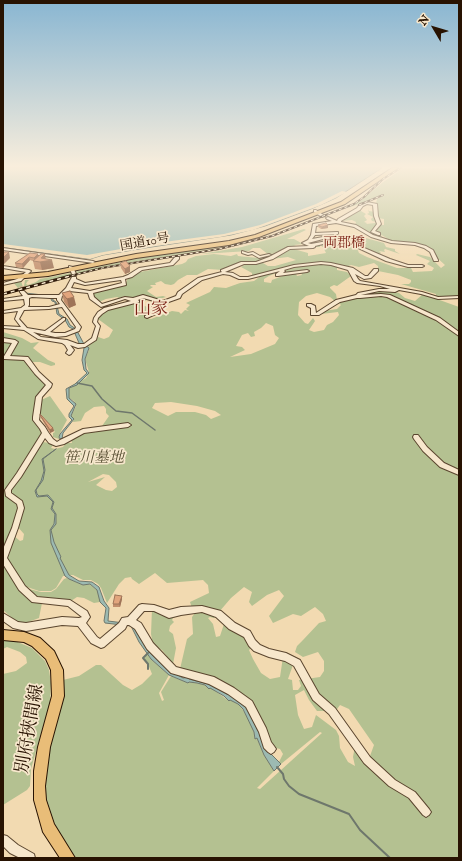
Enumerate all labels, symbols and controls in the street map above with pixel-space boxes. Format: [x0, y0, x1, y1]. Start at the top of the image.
north arrow [414, 8, 454, 48]
text: N [416, 13, 433, 29]
street label: 国道10号 [119, 231, 171, 255]
district label: 両郡橋 [323, 236, 365, 252]
district label: 山家 [134, 301, 168, 321]
park label: 笹川墓地 [64, 450, 124, 468]
street label: 別府挾間線 [13, 683, 49, 775]

